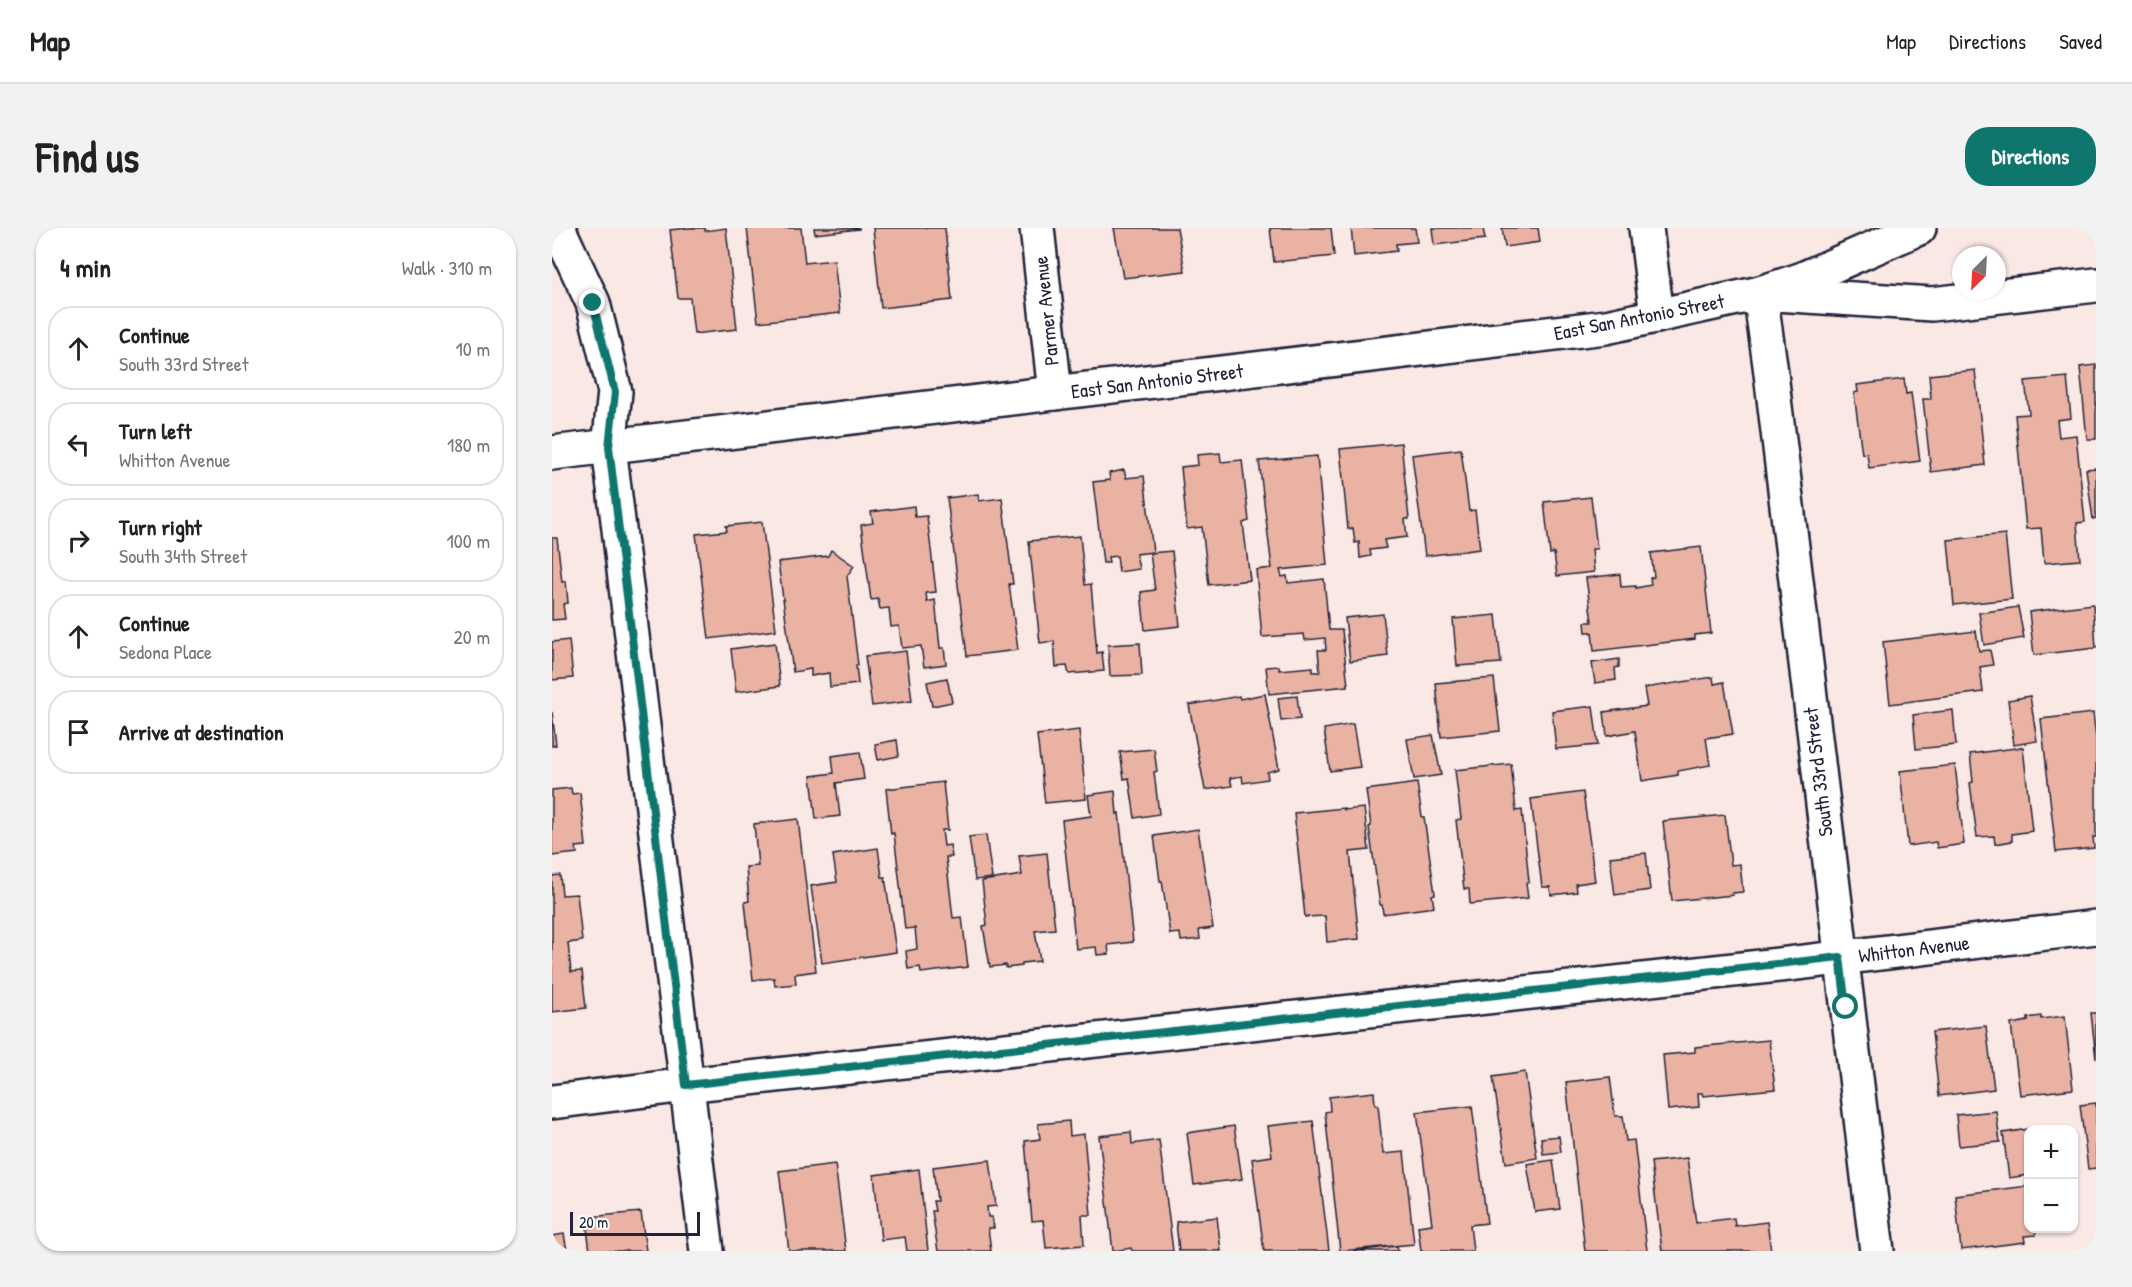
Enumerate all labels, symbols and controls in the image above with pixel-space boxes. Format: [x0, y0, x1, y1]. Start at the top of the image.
text: Map [30, 22, 70, 60]
text: Map [1886, 27, 1916, 56]
text: Directions [1949, 27, 2026, 56]
text: Saved [2059, 27, 2102, 56]
button: Directions [1965, 127, 2096, 186]
text: Find us [36, 128, 139, 185]
north arrow [1952, 246, 2006, 300]
text: 4 min [60, 250, 111, 285]
text: Walk · 310 m [402, 254, 492, 281]
street label: Parmer Avenue [1026, 255, 1065, 367]
street label: East San Antonio Street [1551, 287, 1727, 346]
route end [579, 289, 605, 315]
text: Continue [119, 320, 190, 350]
icon: ahead [62, 332, 95, 365]
text: 10 m [456, 335, 490, 362]
text: South 33rd Street [119, 350, 249, 377]
street label: East San Antonio Street [1069, 356, 1246, 404]
text: Turn left [119, 416, 192, 446]
icon: left [62, 428, 95, 461]
text: 180 m [447, 431, 490, 458]
text: Whitton Avenue [119, 446, 230, 473]
text: Turn right [119, 512, 202, 542]
icon: right [62, 524, 95, 557]
text: 100 m [447, 527, 490, 554]
text: South 34th Street [119, 542, 247, 569]
text: Continue [119, 608, 190, 638]
icon: ahead [62, 620, 95, 653]
text: 20 m [453, 623, 490, 650]
text: Sedona Place [119, 638, 212, 665]
street label: South 33rd Street [1796, 705, 1839, 838]
icon: arrive [62, 716, 95, 749]
text: Arrive at destination [119, 717, 284, 747]
street label: Whitton Avenue [1857, 928, 1971, 969]
route start [1832, 993, 1858, 1019]
map controls [2024, 1125, 2078, 1233]
button: + [2024, 1125, 2078, 1179]
button: − [2024, 1179, 2078, 1233]
scale bar [570, 1209, 700, 1236]
text: 20 m [579, 1211, 608, 1233]

